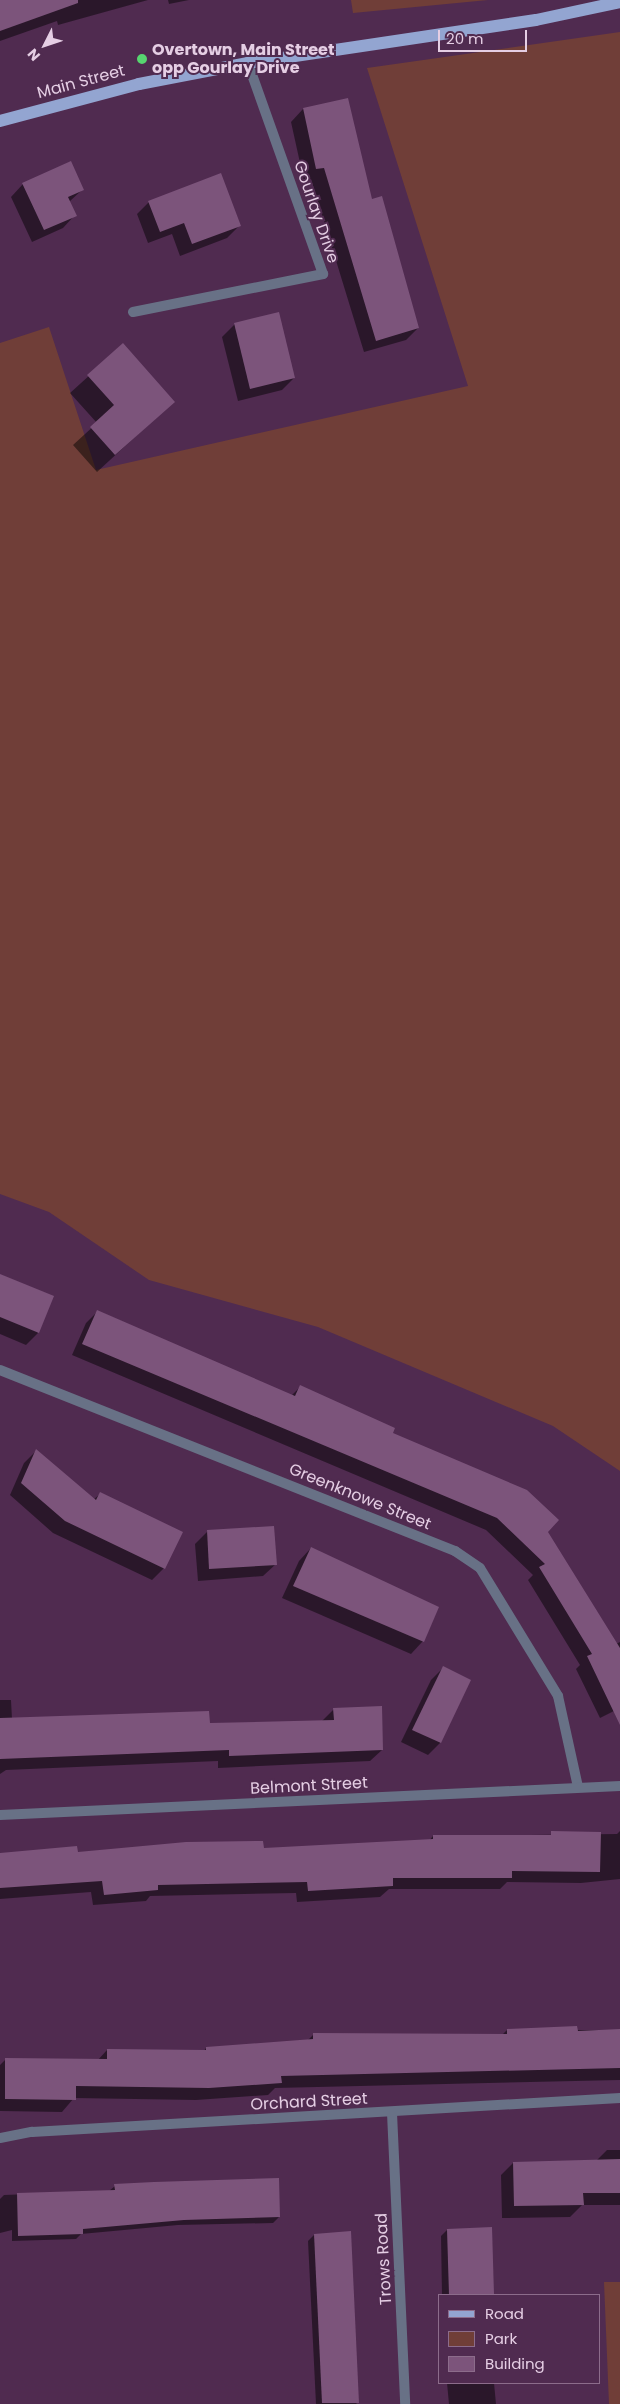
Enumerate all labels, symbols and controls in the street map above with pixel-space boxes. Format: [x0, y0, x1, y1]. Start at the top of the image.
north arrow [20, 20, 70, 70]
scale bar [440, 20, 529, 52]
text: 20 m [446, 28, 484, 49]
place label: Overtown, Main Street opp Gourlay Drive [152, 40, 334, 78]
text: N [23, 44, 45, 65]
marker: Overtown, Main Street opp Gourlay Drive [136, 53, 148, 65]
street label: Main Street [35, 61, 127, 103]
street label: Gourlay Drive [289, 158, 343, 266]
street label: Greenknowe Street [286, 1460, 434, 1534]
street label: Belmont Street [250, 1773, 368, 1799]
street label: Orchard Street [250, 2089, 368, 2115]
street label: Trows Road [372, 2212, 396, 2306]
legend [438, 2294, 600, 2384]
text: Road [485, 2303, 524, 2324]
text: Park [485, 2328, 517, 2349]
text: Building [485, 2353, 545, 2374]

